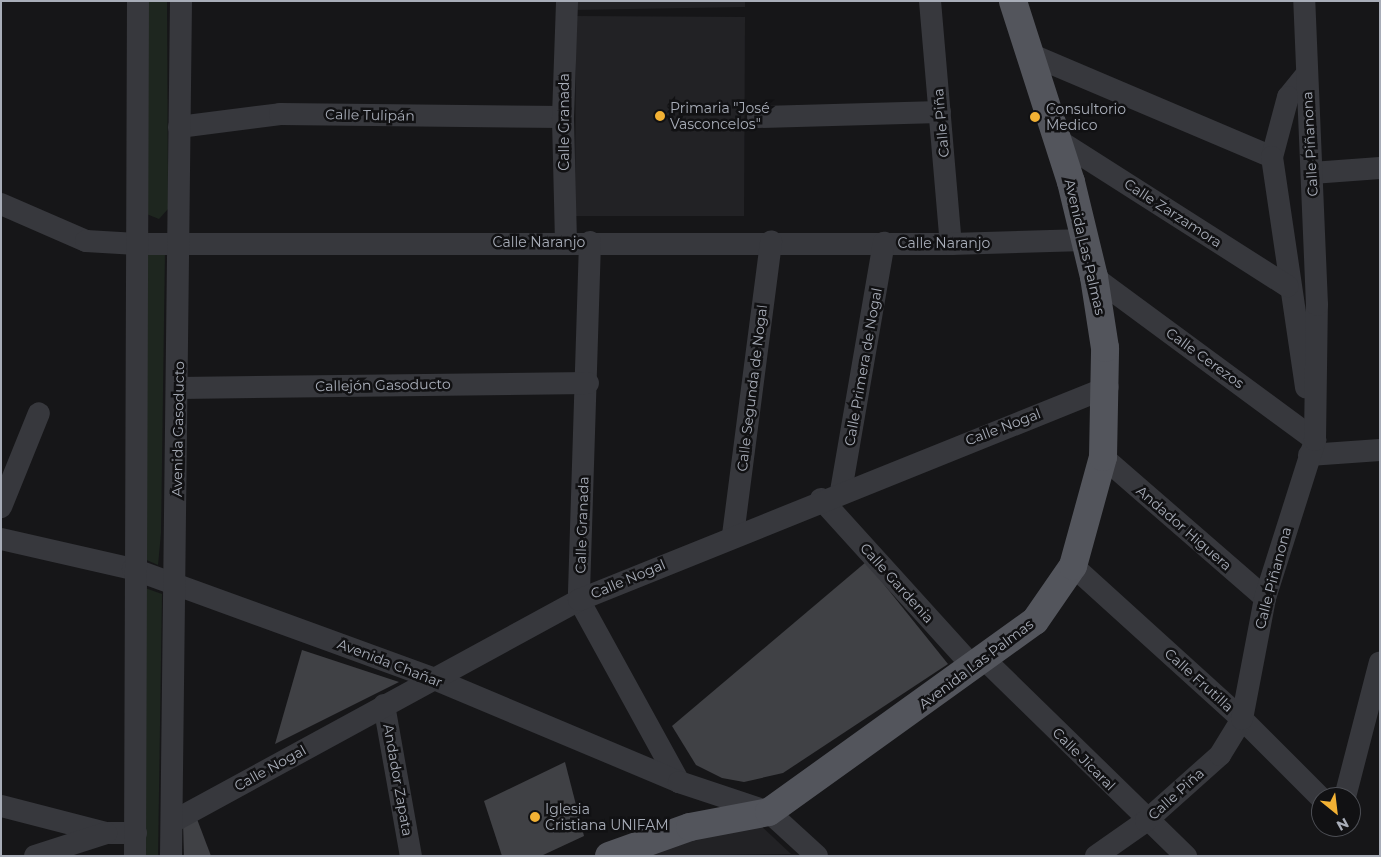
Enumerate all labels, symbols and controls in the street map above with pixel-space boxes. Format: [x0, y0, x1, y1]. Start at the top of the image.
street label: Calle Granada [556, 73, 572, 171]
street label: Calle Piña [930, 88, 952, 158]
street label: Calle Piñanona [1299, 91, 1321, 197]
place label: Primaria "José Vasconcelos" [670, 100, 770, 132]
place label: Consultorio Medico [1046, 101, 1126, 134]
street label: Calle Tulipán [325, 106, 415, 124]
marker: Primaria "José Vasconcelos" [654, 110, 666, 122]
marker: Consultorio Medico [1028, 110, 1042, 124]
street label: Calle Zarzamora [1121, 175, 1225, 251]
street label: Avenida Las Palmas [1061, 177, 1109, 317]
street label: Calle Naranjo [493, 234, 585, 250]
street label: Calle Naranjo [898, 235, 990, 251]
street label: Calle Primera de Nogal [841, 287, 885, 447]
street label: Calle Segunda de Nogal [733, 304, 771, 472]
street label: Calle Cerezos [1163, 324, 1247, 392]
street label: Avenida Gasoducto [168, 361, 188, 497]
street label: Callejón Gasoducto [315, 375, 451, 395]
street label: Calle Nogal [963, 405, 1043, 449]
street label: Calle Granada [572, 476, 592, 574]
street label: Andador Higuera [1133, 482, 1235, 574]
street label: Calle Piñanona [1251, 525, 1295, 631]
street label: Calle Gardenia [857, 540, 937, 626]
street label: Calle Nogal [588, 556, 668, 602]
street label: Avenida Las Palmas [915, 615, 1037, 713]
street label: Avenida Chañar [335, 635, 445, 691]
street label: Calle Frutilla [1161, 645, 1237, 715]
street label: Andador Zapata [380, 723, 416, 837]
street label: Calle Jicaral [1049, 724, 1119, 794]
street label: Calle Nogal [231, 741, 309, 795]
street label: Calle Piña [1145, 765, 1207, 823]
north arrow [1311, 787, 1361, 837]
place label: Iglesia Cristiana UNIFAM [545, 801, 669, 834]
marker: Iglesia Cristiana UNIFAM [529, 811, 541, 823]
text: N [1333, 814, 1352, 835]

